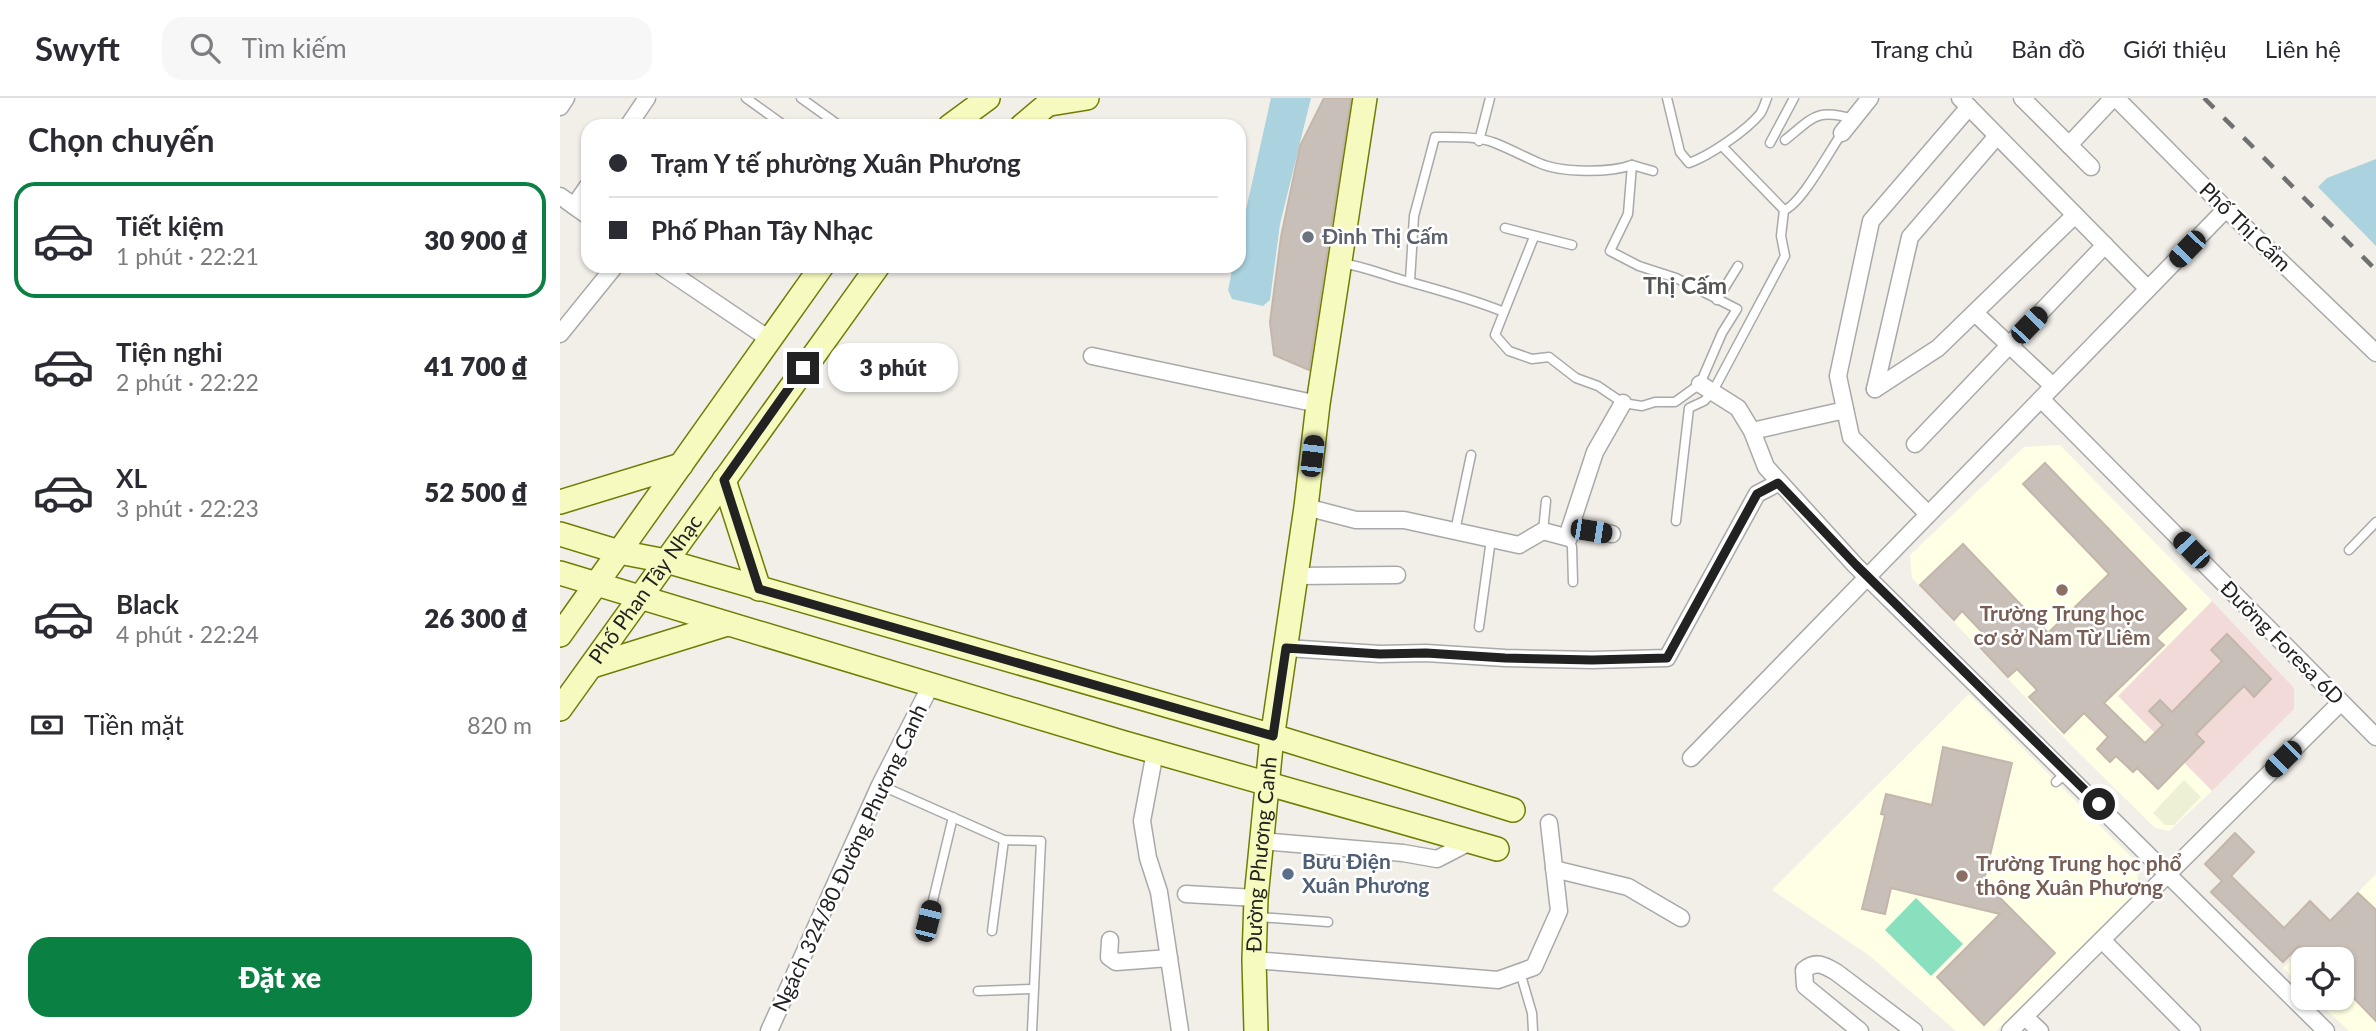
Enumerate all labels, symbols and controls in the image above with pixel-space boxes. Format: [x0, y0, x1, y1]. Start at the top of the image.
search box [162, 17, 652, 80]
text: Swyft [35, 28, 120, 68]
icon: search [186, 29, 224, 67]
text: Tìm kiếm [242, 32, 347, 64]
text: Trang chủ [1871, 34, 1973, 63]
text: Bản đồ [2011, 34, 2085, 63]
text: Giới thiệu [2123, 34, 2227, 63]
text: Liên hệ [2265, 34, 2341, 63]
text: Chọn chuyến [28, 120, 214, 159]
text: Trạm Y tế phường Xuân Phương [651, 147, 1021, 179]
street label: Phố Thị Cẩm [2195, 176, 2297, 276]
icon: car [32, 209, 95, 272]
text: Tiết kiệm [116, 210, 224, 242]
text: Phố Phan Tây Nhạc [651, 214, 873, 246]
place label: Đình Thị Cấm [1321, 223, 1448, 248]
text: 30 900 ₫ [424, 224, 528, 256]
car [2165, 227, 2210, 271]
marker: Đình Thị Cấm [1300, 229, 1316, 245]
text: 1 phút · 22:21 [116, 242, 259, 270]
district label: Thị Cấm [1643, 271, 1727, 299]
car [2007, 303, 2052, 347]
icon: car [32, 335, 95, 398]
text: Tiện nghi [116, 336, 223, 368]
callout: 3 phút [828, 344, 957, 392]
text: 41 700 ₫ [424, 350, 528, 382]
route end [787, 352, 819, 384]
text: 3 phút [860, 353, 926, 381]
text: 2 phút · 22:22 [116, 368, 259, 396]
car [1300, 434, 1325, 478]
icon: car [32, 461, 95, 524]
text: XL [116, 462, 147, 494]
text: 52 500 ₫ [424, 476, 528, 508]
text: 3 phút · 22:23 [116, 494, 259, 522]
street label: Phố Phan Tây Nhạc [583, 509, 706, 668]
car [1569, 517, 1614, 545]
car [2169, 528, 2214, 572]
street label: Đường Foresa 6D [2216, 575, 2350, 709]
marker: Trường Trung học cơ sở Nam Từ Liêm [2054, 582, 2070, 598]
icon: car [32, 587, 95, 650]
text: Black [116, 588, 179, 620]
place label: Trường Trung học cơ sở Nam Từ Liêm [1974, 600, 2150, 649]
text: 26 300 ₫ [424, 602, 528, 634]
text: 4 phút · 22:24 [116, 620, 259, 648]
street label: Ngách 324/80 Đường Phương Canh [766, 700, 931, 1015]
icon: cash [28, 706, 66, 744]
text: Tiền mặt [84, 709, 184, 741]
text: 820 m [467, 711, 532, 739]
car [2261, 737, 2306, 781]
street label: Đường Phương Canh [1240, 755, 1281, 953]
route start [2083, 788, 2115, 820]
place label: Bưu Điện Xuân Phương [1302, 848, 1429, 897]
place label: Trường Trung học phổ thông Xuân Phương [1976, 850, 2182, 899]
marker: Bưu Điện Xuân Phương [1280, 866, 1296, 882]
marker: Trường Trung học phổ thông Xuân Phương [1954, 868, 1970, 884]
car [913, 898, 944, 944]
button: Đặt xe [28, 937, 532, 1017]
map controls [2291, 947, 2354, 1010]
button: locate [2291, 947, 2354, 1010]

